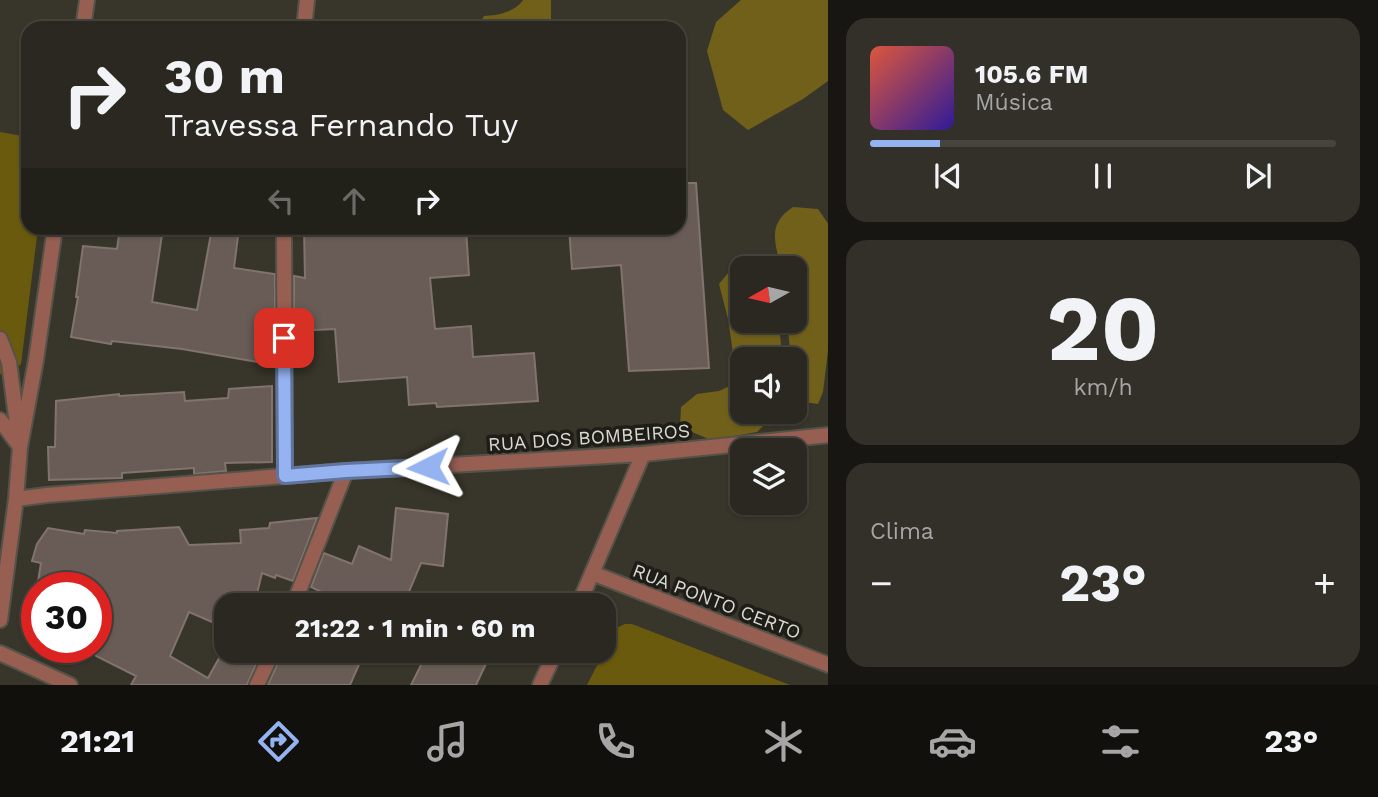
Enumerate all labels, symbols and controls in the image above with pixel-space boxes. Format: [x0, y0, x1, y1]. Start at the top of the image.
text: 30 m [164, 47, 285, 105]
icon: right [49, 49, 140, 140]
text: 105.6 FM [975, 59, 1088, 89]
text: Música [975, 89, 1053, 116]
text: Travessa Fernando Tuy [164, 106, 518, 144]
icon: previous [929, 157, 967, 195]
icon: pause [1084, 157, 1122, 195]
icon: next [1239, 157, 1277, 195]
icon: left [262, 182, 300, 220]
icon: ahead [335, 182, 373, 220]
icon: right [408, 182, 446, 220]
north arrow [730, 256, 807, 332]
map controls [730, 256, 807, 515]
text: 20 [1047, 275, 1159, 382]
pin [254, 308, 314, 368]
icon: arrive [265, 319, 303, 357]
button: sound [730, 347, 807, 424]
text: km/h [1073, 374, 1133, 401]
street label: RUA DOS BOMBEIROS [487, 419, 691, 456]
position arrow [391, 430, 465, 504]
button: layers [730, 438, 807, 515]
text: Clima [870, 518, 934, 545]
text: 23° [1059, 553, 1147, 614]
street label: RUA PONTO CERTO [630, 559, 804, 644]
text: − [870, 561, 893, 605]
text: + [1313, 561, 1336, 605]
speed limit sign: 30 [21, 572, 112, 663]
text: 21:22 · 1 min · 60 m [295, 613, 535, 643]
icon: directions [254, 717, 303, 766]
icon: music [423, 717, 472, 766]
icon: phone [591, 717, 640, 766]
icon: climate [759, 717, 808, 766]
icon: car [928, 717, 977, 766]
icon: filters [1096, 717, 1145, 766]
text: 21:21 [60, 722, 135, 760]
text: 23° [1264, 722, 1318, 760]

